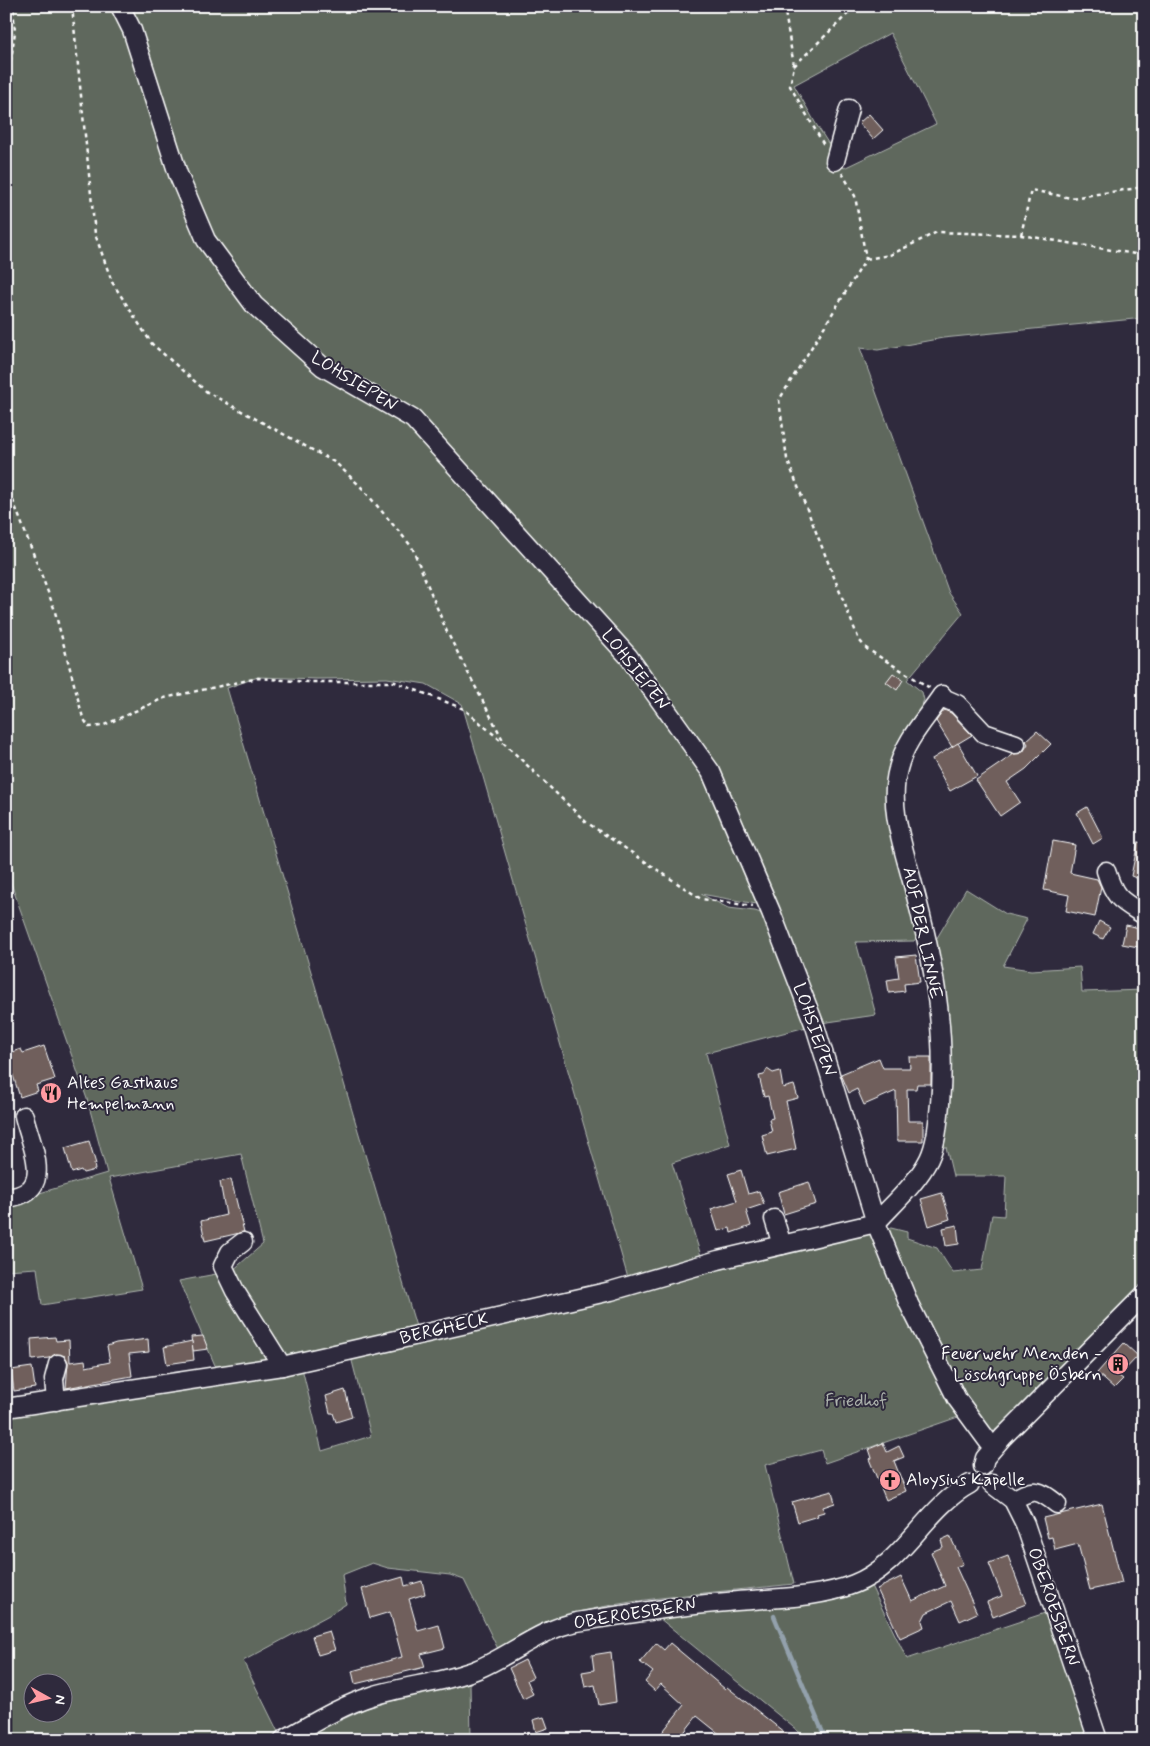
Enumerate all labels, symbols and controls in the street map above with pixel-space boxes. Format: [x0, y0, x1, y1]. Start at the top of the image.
street label: LOHSIEPEN [306, 346, 402, 418]
street label: LOHSIEPEN [595, 624, 675, 716]
street label: AUF DER LINNE [896, 865, 948, 1001]
street label: LOHSIEPEN [787, 980, 841, 1080]
place label: Altes Gasthaus Hempelmann [67, 1071, 178, 1116]
restaurant icon: Altes Gasthaus Hempelmann [39, 1081, 63, 1105]
street label: BERGHECK [397, 1307, 491, 1351]
place label: Feuerwehr Menden - Löschgruppe Ösbern [941, 1342, 1102, 1387]
building icon: Feuerwehr Menden - Löschgruppe Ösbern [1106, 1352, 1130, 1376]
park label: Friedhof [825, 1389, 887, 1413]
church icon: Aloysius Kapelle [878, 1468, 902, 1492]
place label: Aloysius Kapelle [906, 1468, 1026, 1492]
street label: OBEROESBERN [1021, 1544, 1085, 1670]
street label: OBEROESBERN [572, 1592, 698, 1636]
north arrow [22, 1674, 72, 1724]
text: N [50, 1694, 69, 1706]

